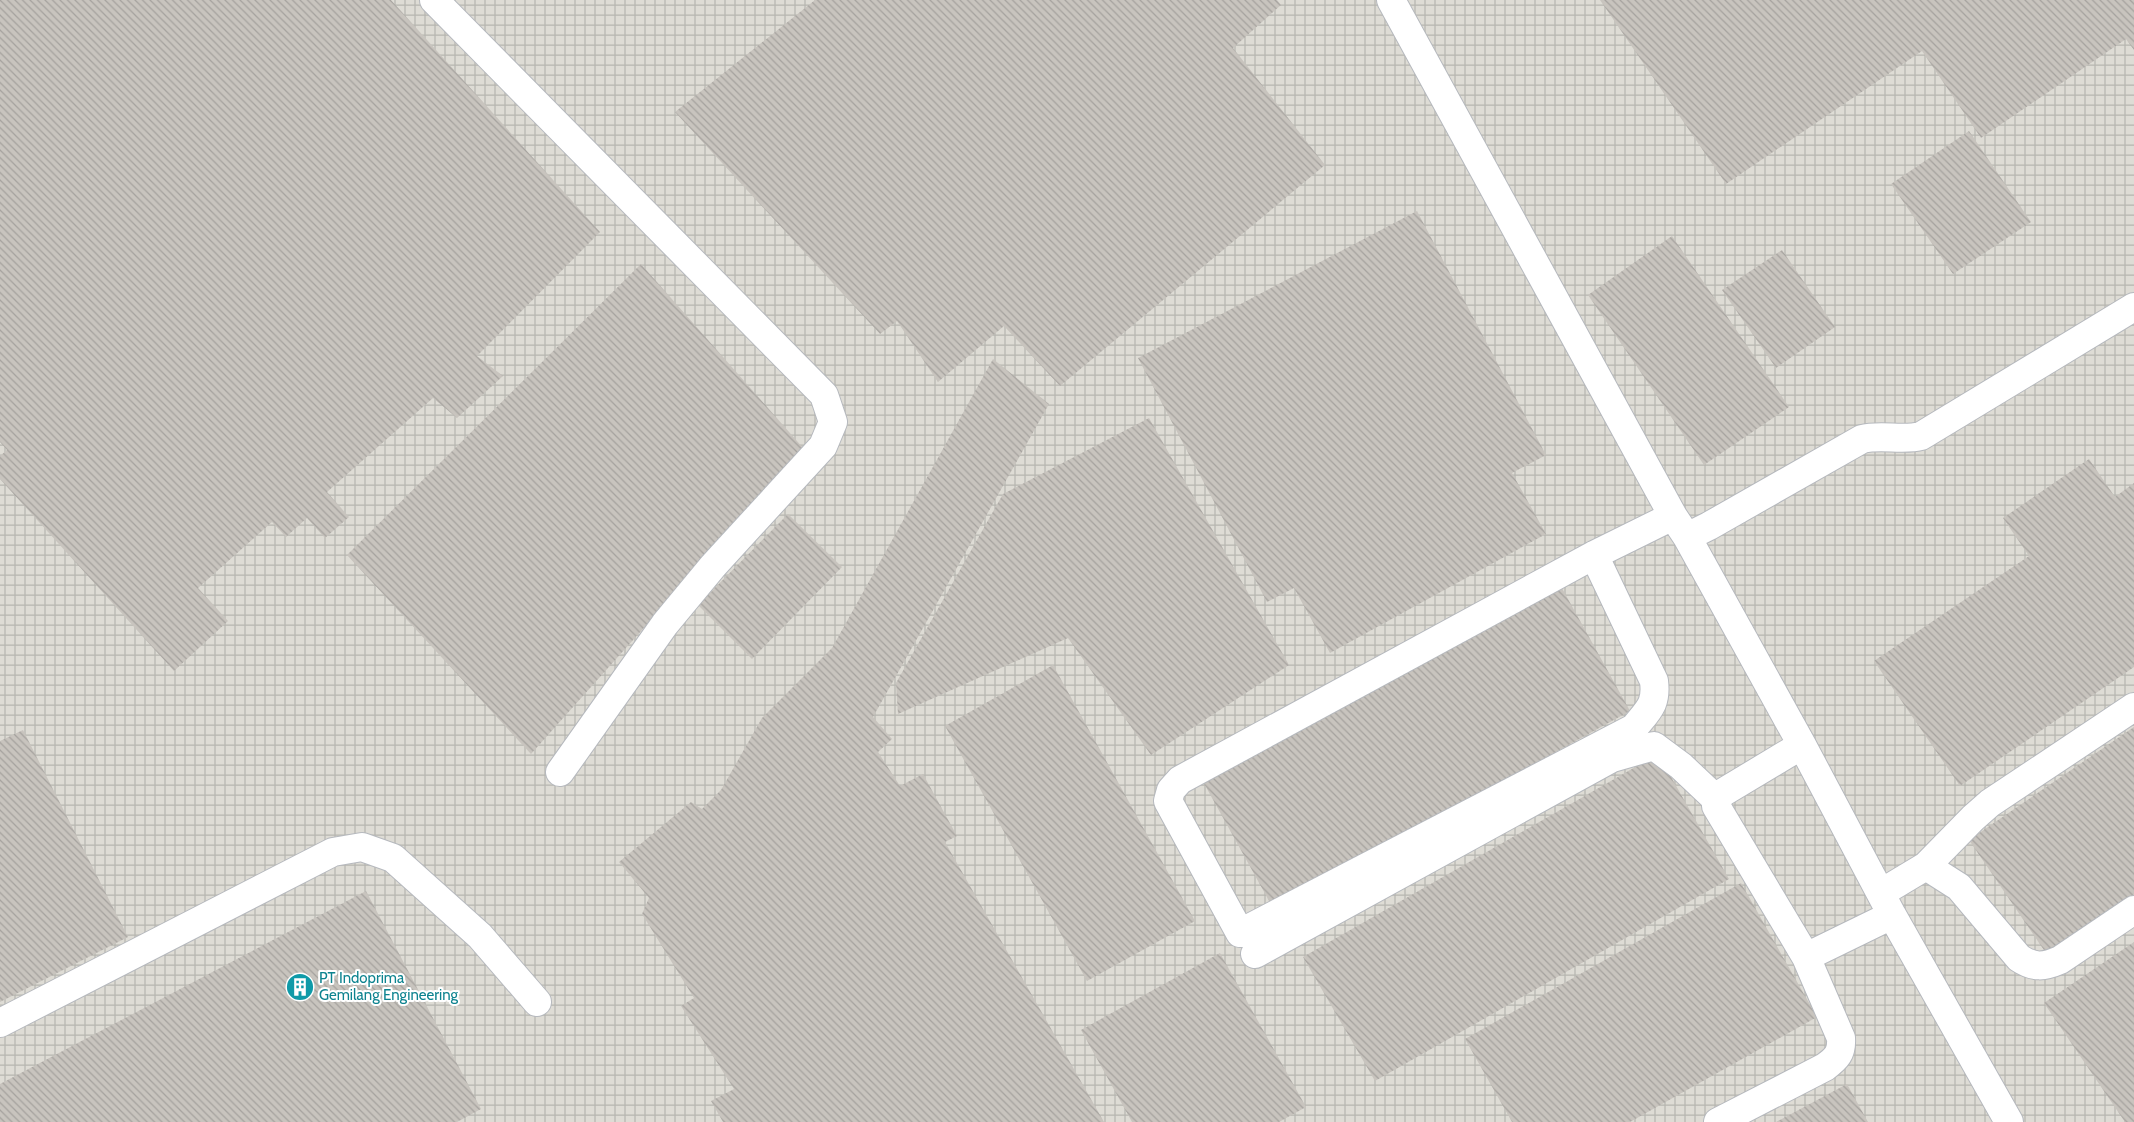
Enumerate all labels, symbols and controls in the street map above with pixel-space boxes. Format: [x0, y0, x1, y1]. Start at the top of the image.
place label: PT Indoprima Gemilang Engineering [319, 969, 459, 1004]
building icon: PT Indoprima Gemilang Engineering [285, 972, 315, 1002]

